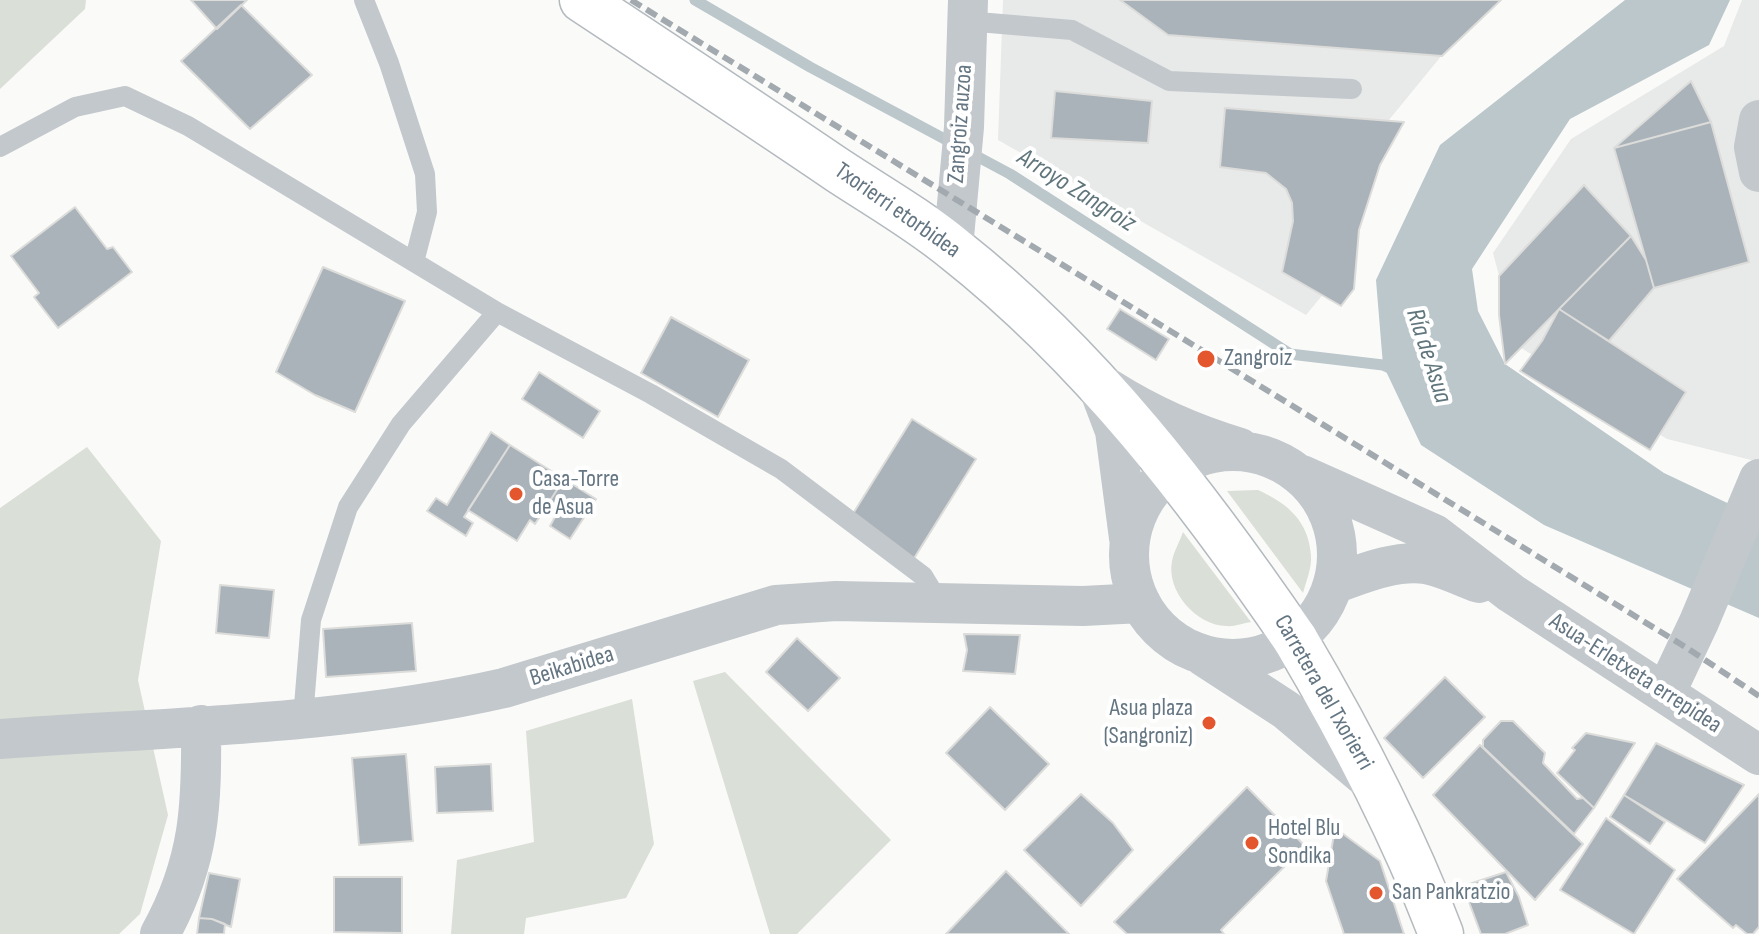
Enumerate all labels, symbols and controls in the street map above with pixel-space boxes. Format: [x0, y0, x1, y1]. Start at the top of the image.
street label: Zangroiz auzoa [942, 64, 980, 184]
water label: Arroyo Zangroiz [1011, 142, 1141, 240]
street label: Txorierri etorbidea [828, 157, 966, 265]
water label: Ría de Asua [1398, 305, 1458, 407]
place label: Zangroiz [1224, 345, 1292, 373]
marker: Zangroiz [1195, 348, 1217, 370]
place label: Casa-Torre de Asua [532, 466, 619, 522]
marker: Casa-Torre de Asua [507, 485, 525, 503]
street label: Asua-Erletxeta errepidea [1543, 608, 1727, 740]
street label: Carretera del Txorierri [1267, 610, 1379, 776]
street label: Beikabidea [526, 641, 618, 693]
place label: Asua plaza (Sangroniz) [1103, 695, 1193, 751]
marker: Asua plaza (Sangroniz) [1200, 714, 1218, 732]
place label: Hotel Blu Sondika [1268, 815, 1340, 871]
marker: Hotel Blu Sondika [1243, 834, 1261, 852]
place label: San Pankratzio [1392, 879, 1510, 907]
marker: San Pankratzio [1367, 884, 1385, 902]

